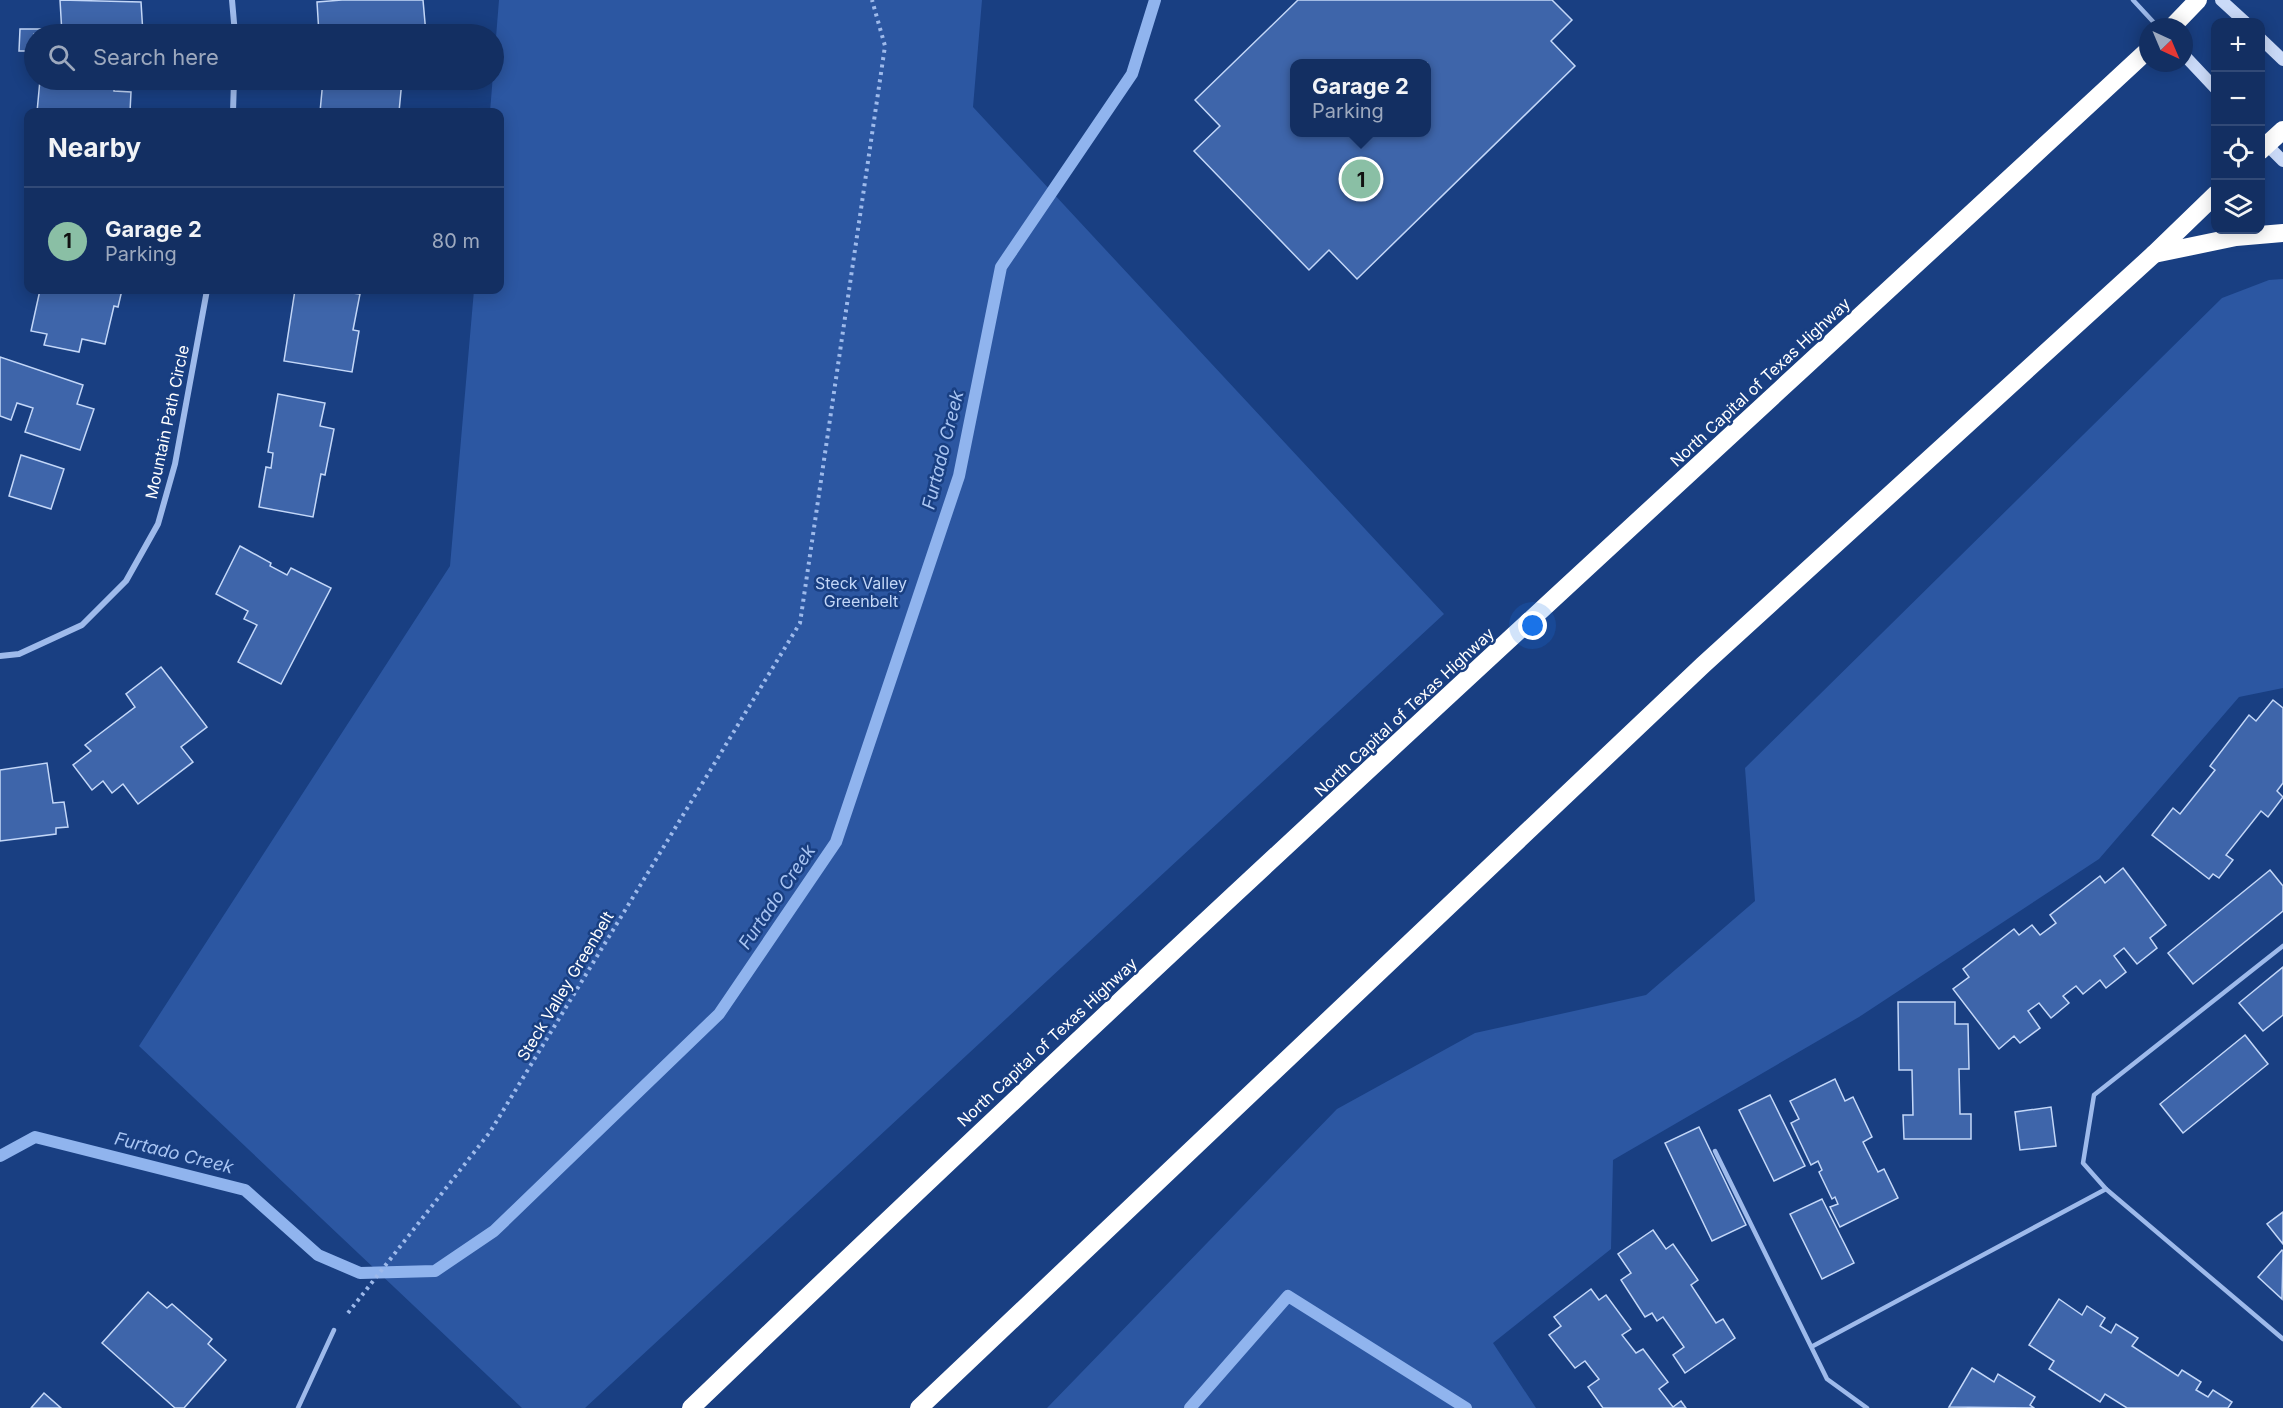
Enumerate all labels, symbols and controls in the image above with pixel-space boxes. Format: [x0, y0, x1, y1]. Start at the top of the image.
north arrow [2139, 18, 2193, 72]
map controls [2211, 18, 2265, 234]
button: + [2211, 18, 2265, 72]
search box [24, 24, 504, 90]
icon: search [45, 41, 78, 74]
text: Search here [93, 44, 219, 70]
popup [1290, 59, 1431, 137]
button: − [2211, 72, 2265, 126]
text: Garage 2 [1312, 73, 1409, 99]
text: Parking [1312, 99, 1384, 123]
button: locate [2211, 126, 2265, 180]
text: Nearby [48, 132, 141, 163]
pin: 1 [1342, 156, 1380, 201]
button: layers [2211, 180, 2265, 234]
text: Garage 2 [105, 216, 202, 242]
text: 1 [63, 229, 72, 253]
text: 80 m [432, 229, 480, 253]
text: Parking [105, 242, 177, 266]
street label: North Capital of Texas Highway [1666, 293, 1854, 471]
street label: Mountain Path Circle [141, 343, 193, 501]
water label: Furtado Creek [918, 387, 968, 511]
park label: Steck Valley Greenbelt [815, 573, 907, 611]
your location [1518, 611, 1547, 640]
street label: North Capital of Texas Highway [1310, 623, 1498, 801]
water label: Furtado Creek [734, 840, 820, 953]
street label: Steck Valley Greenbelt [512, 908, 618, 1064]
street label: North Capital of Texas Highway [953, 953, 1141, 1131]
water label: Furtado Creek [113, 1128, 237, 1178]

